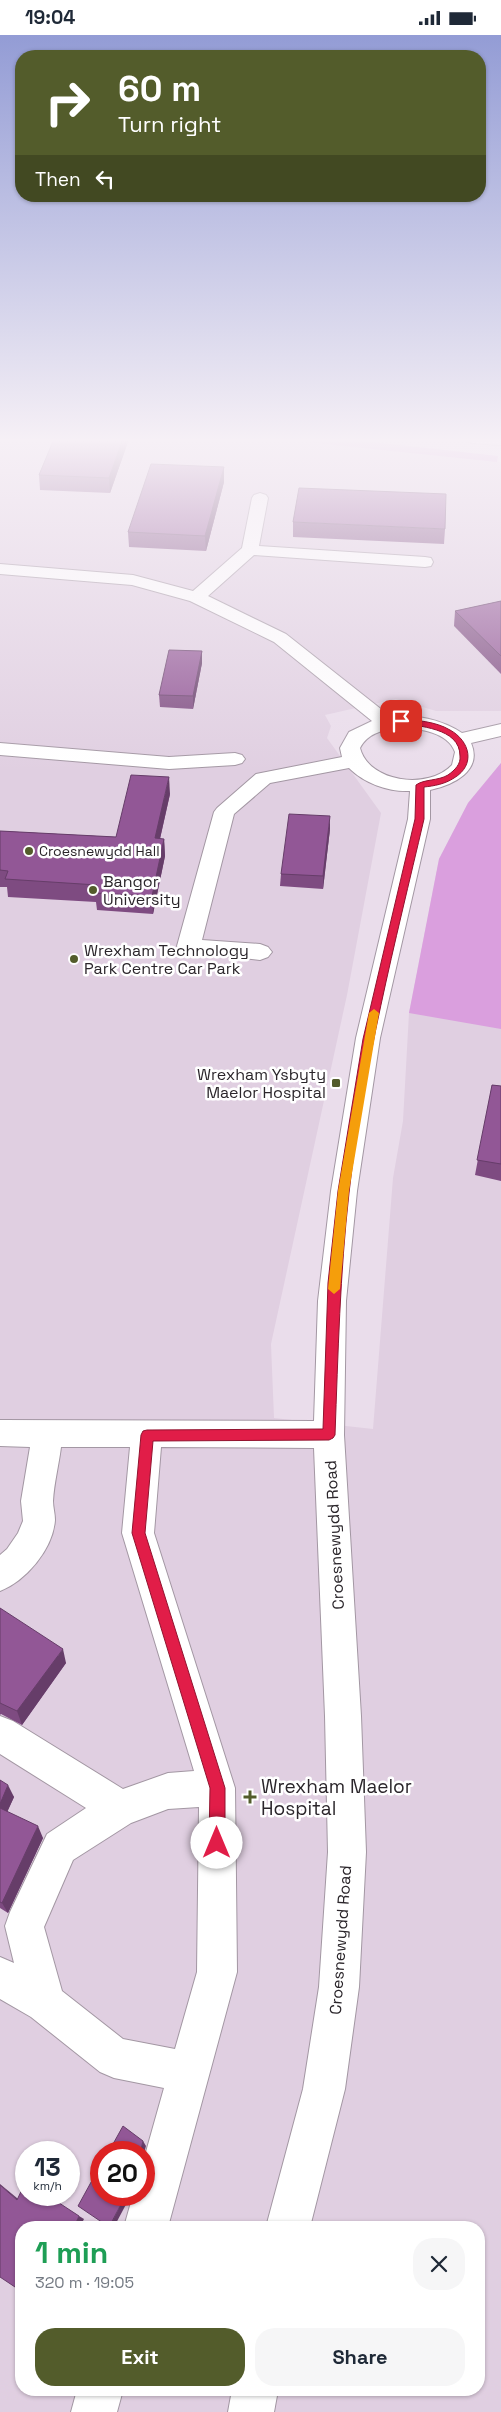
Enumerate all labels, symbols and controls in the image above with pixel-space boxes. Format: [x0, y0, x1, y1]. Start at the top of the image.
text: 19:04 [25, 5, 75, 30]
text: 60 m [118, 67, 201, 111]
icon: right [35, 70, 100, 135]
text: Turn right [118, 110, 221, 138]
icon: left [91, 165, 119, 193]
text: Then [35, 167, 81, 192]
pin [380, 700, 422, 742]
icon: arrive [387, 707, 415, 735]
place label: Croesnewydd Hall [39, 842, 160, 860]
marker: Croesnewydd Hall [23, 845, 35, 857]
place label: Bangor University [103, 871, 181, 910]
marker: Bangor University [87, 884, 99, 896]
place label: Wrexham Technology Park Centre Car Park [84, 940, 249, 979]
marker: Wrexham Technology Park Centre Car Park [68, 953, 80, 965]
place label: Wrexham Ysbyty Maelor Hospital [197, 1064, 326, 1103]
marker: Wrexham Ysbyty Maelor Hospital [330, 1077, 342, 1089]
street label: Croesnewydd Road [320, 1460, 349, 1610]
place label: Wrexham Maelor Hospital [261, 1774, 412, 1821]
marker: Wrexham Maelor Hospital [243, 1790, 257, 1804]
position arrow [190, 1816, 242, 1868]
street label: Croesnewydd Road [325, 1865, 356, 2015]
speed limit sign: 20 [90, 2141, 155, 2206]
text: 13 [34, 2151, 61, 2183]
text: km/h [33, 2178, 62, 2194]
text: 1 min [35, 2233, 108, 2272]
button: close [413, 2238, 465, 2290]
text: 320 m · 19:05 [35, 2272, 134, 2293]
button: Exit [35, 2328, 245, 2386]
button: Share [255, 2328, 465, 2386]

